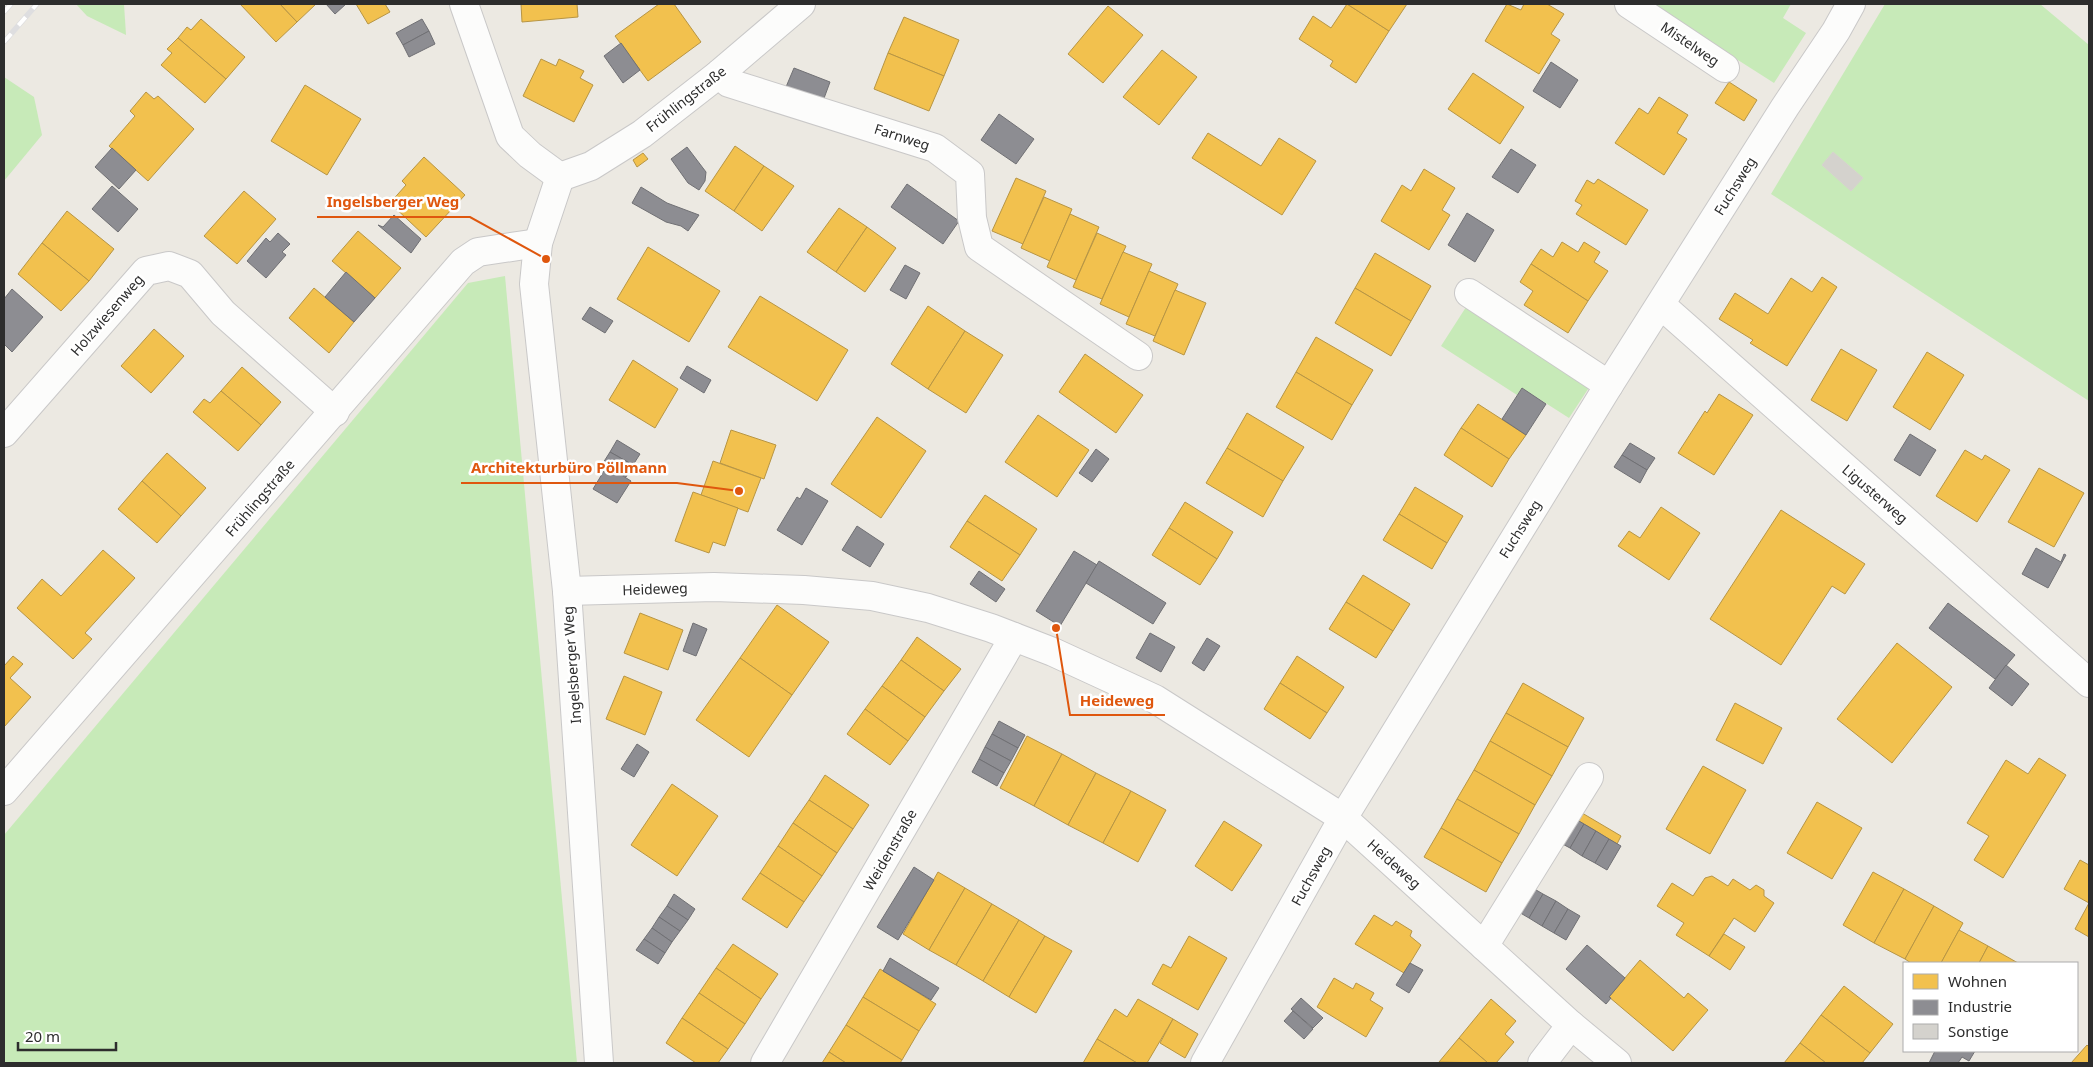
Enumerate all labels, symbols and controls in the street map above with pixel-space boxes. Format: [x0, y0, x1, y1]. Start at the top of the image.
street label: Mistelweg [1657, 17, 1723, 70]
street label: Frühlingstraße [642, 61, 730, 136]
street label: Farnweg [872, 119, 932, 154]
street label: Fuchsweg [1709, 153, 1760, 219]
callout: Ingelsberger Weg [317, 187, 470, 217]
text: Ingelsberger Weg [327, 191, 459, 211]
street label: Holzwiesenweg [66, 270, 147, 360]
callout: Architekturbüro Pöllmann [461, 453, 677, 483]
street label: Frühlingstraße [221, 455, 299, 540]
text: Architekturbüro Pöllmann [471, 457, 667, 477]
street label: Ligusterweg [1838, 460, 1912, 527]
street label: Fuchsweg [1494, 496, 1545, 562]
street label: Heideweg [622, 578, 688, 599]
street label: Ingelsberger Weg [558, 606, 585, 724]
callout: Heideweg [1070, 685, 1165, 715]
text: Heideweg [1080, 690, 1154, 710]
street label: Weidenstraße [859, 805, 921, 894]
street label: Heideweg [1364, 835, 1425, 893]
street label: Fuchsweg [1286, 843, 1335, 909]
legend [1903, 962, 2078, 1052]
text: Wohnen [1948, 971, 2007, 991]
text: Industrie [1948, 996, 2012, 1016]
scale bar [18, 1020, 115, 1052]
text: Sonstige [1948, 1021, 2009, 1041]
text: 20 m [25, 1026, 60, 1046]

